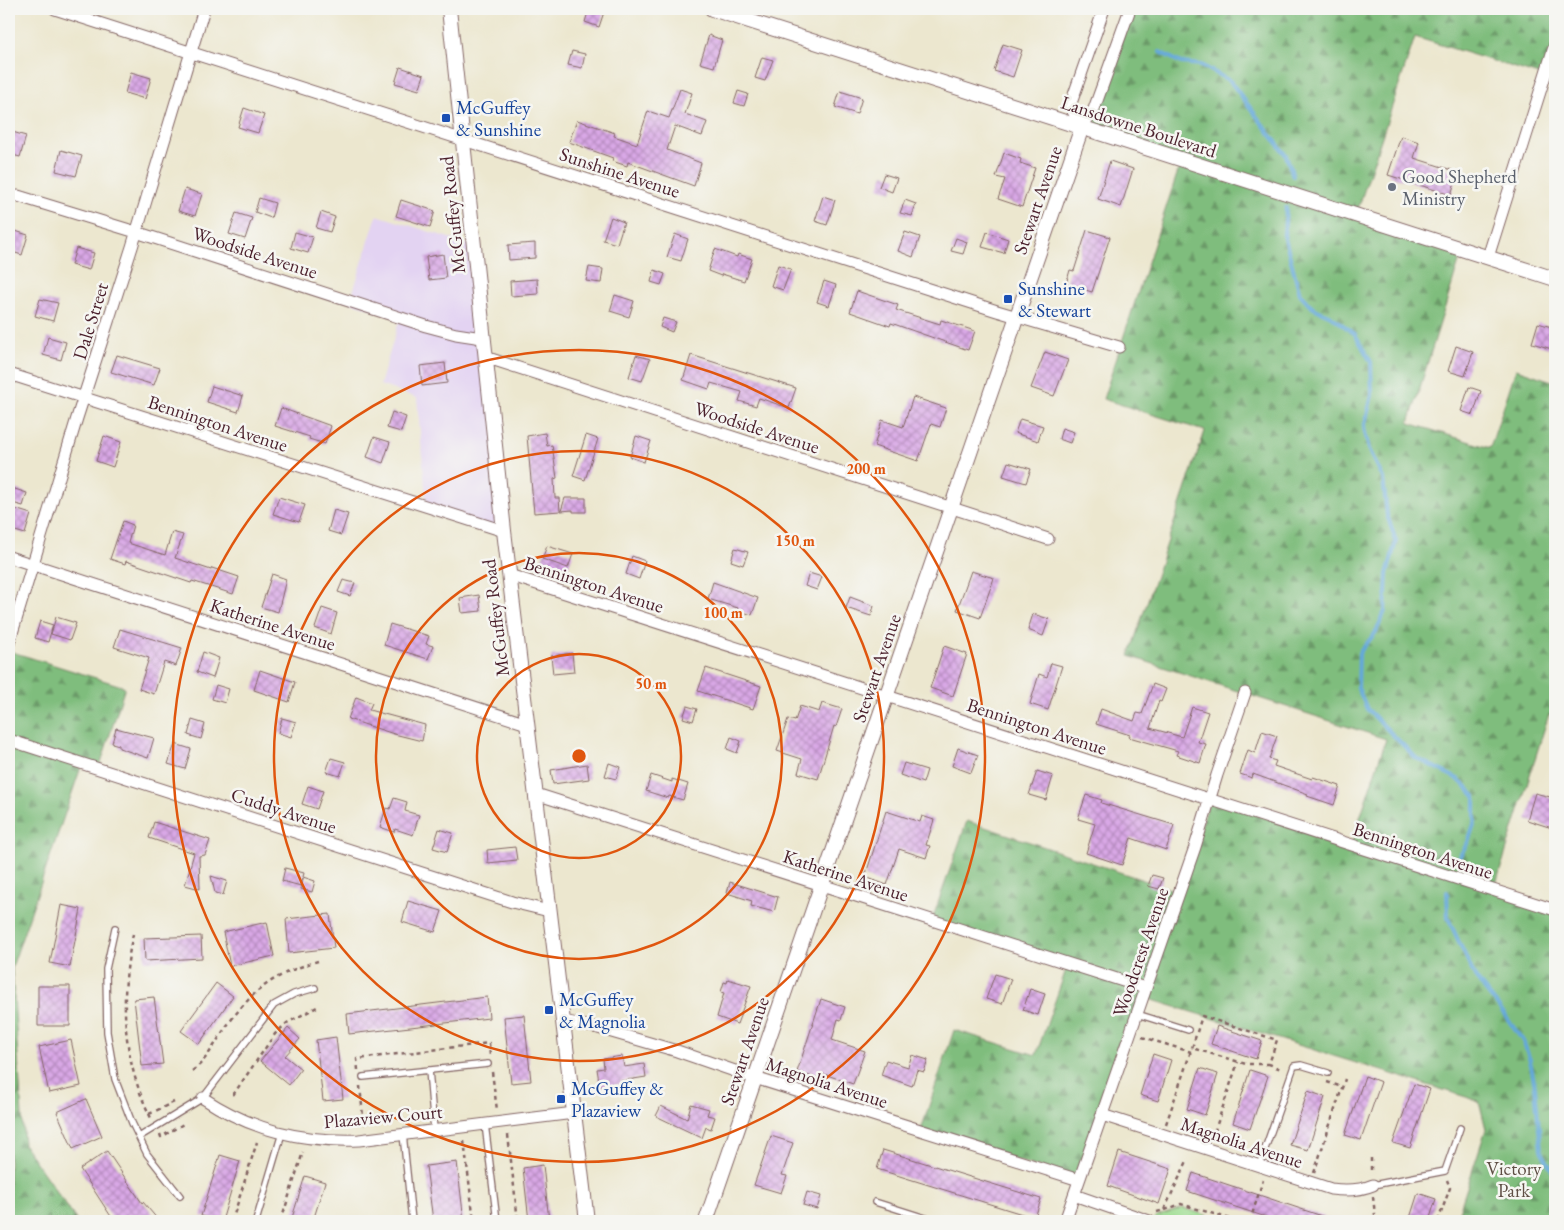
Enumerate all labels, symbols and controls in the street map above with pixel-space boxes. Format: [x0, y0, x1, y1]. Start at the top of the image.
street label: Lansdowne Boulevard [1058, 90, 1220, 164]
place label: McGuffey & Sunshine [456, 95, 541, 142]
marker: McGuffey & Sunshine [440, 112, 452, 124]
street label: Sunshine Avenue [556, 141, 683, 204]
street label: Stewart Avenue [1007, 143, 1068, 258]
street label: McGuffey Road [434, 155, 471, 275]
place label: Good Shepherd Ministry [1402, 164, 1517, 211]
marker: Good Shepherd Ministry [1386, 181, 1398, 193]
street label: Woodside Avenue [189, 220, 321, 284]
place label: Sunshine & Stewart [1018, 276, 1091, 323]
street label: Dale Street [67, 279, 114, 363]
marker: Sunshine & Stewart [1002, 293, 1014, 305]
street label: Bennington Avenue [145, 389, 291, 458]
street label: Woodside Avenue [691, 395, 823, 459]
text: 200 m [846, 459, 886, 478]
text: 150 m [775, 531, 815, 550]
street label: Bennington Avenue [521, 550, 667, 619]
street label: McGuffey Road [476, 557, 515, 678]
street label: Katherine Avenue [207, 592, 339, 657]
text: 100 m [703, 603, 743, 622]
street label: Stewart Avenue [846, 611, 907, 726]
text: 50 m [635, 674, 667, 693]
street label: Bennington Avenue [964, 692, 1110, 761]
centre of rings [570, 747, 588, 765]
street label: Cuddy Avenue [228, 782, 340, 839]
street label: Bennington Avenue [1350, 816, 1496, 885]
street label: Katherine Avenue [780, 843, 912, 908]
street label: Woodcrest Avenue [1107, 884, 1174, 1020]
place label: McGuffey & Magnolia [559, 987, 646, 1034]
street label: Stewart Avenue [714, 994, 775, 1109]
marker: McGuffey & Magnolia [543, 1004, 555, 1016]
street label: Magnolia Avenue [763, 1051, 891, 1114]
place label: McGuffey & Plazaview [571, 1076, 664, 1123]
marker: McGuffey & Plazaview [555, 1093, 567, 1105]
street label: Plazaview Court [323, 1099, 443, 1134]
street label: Magnolia Avenue [1178, 1111, 1306, 1174]
park label: Victory Park [1487, 1156, 1542, 1203]

